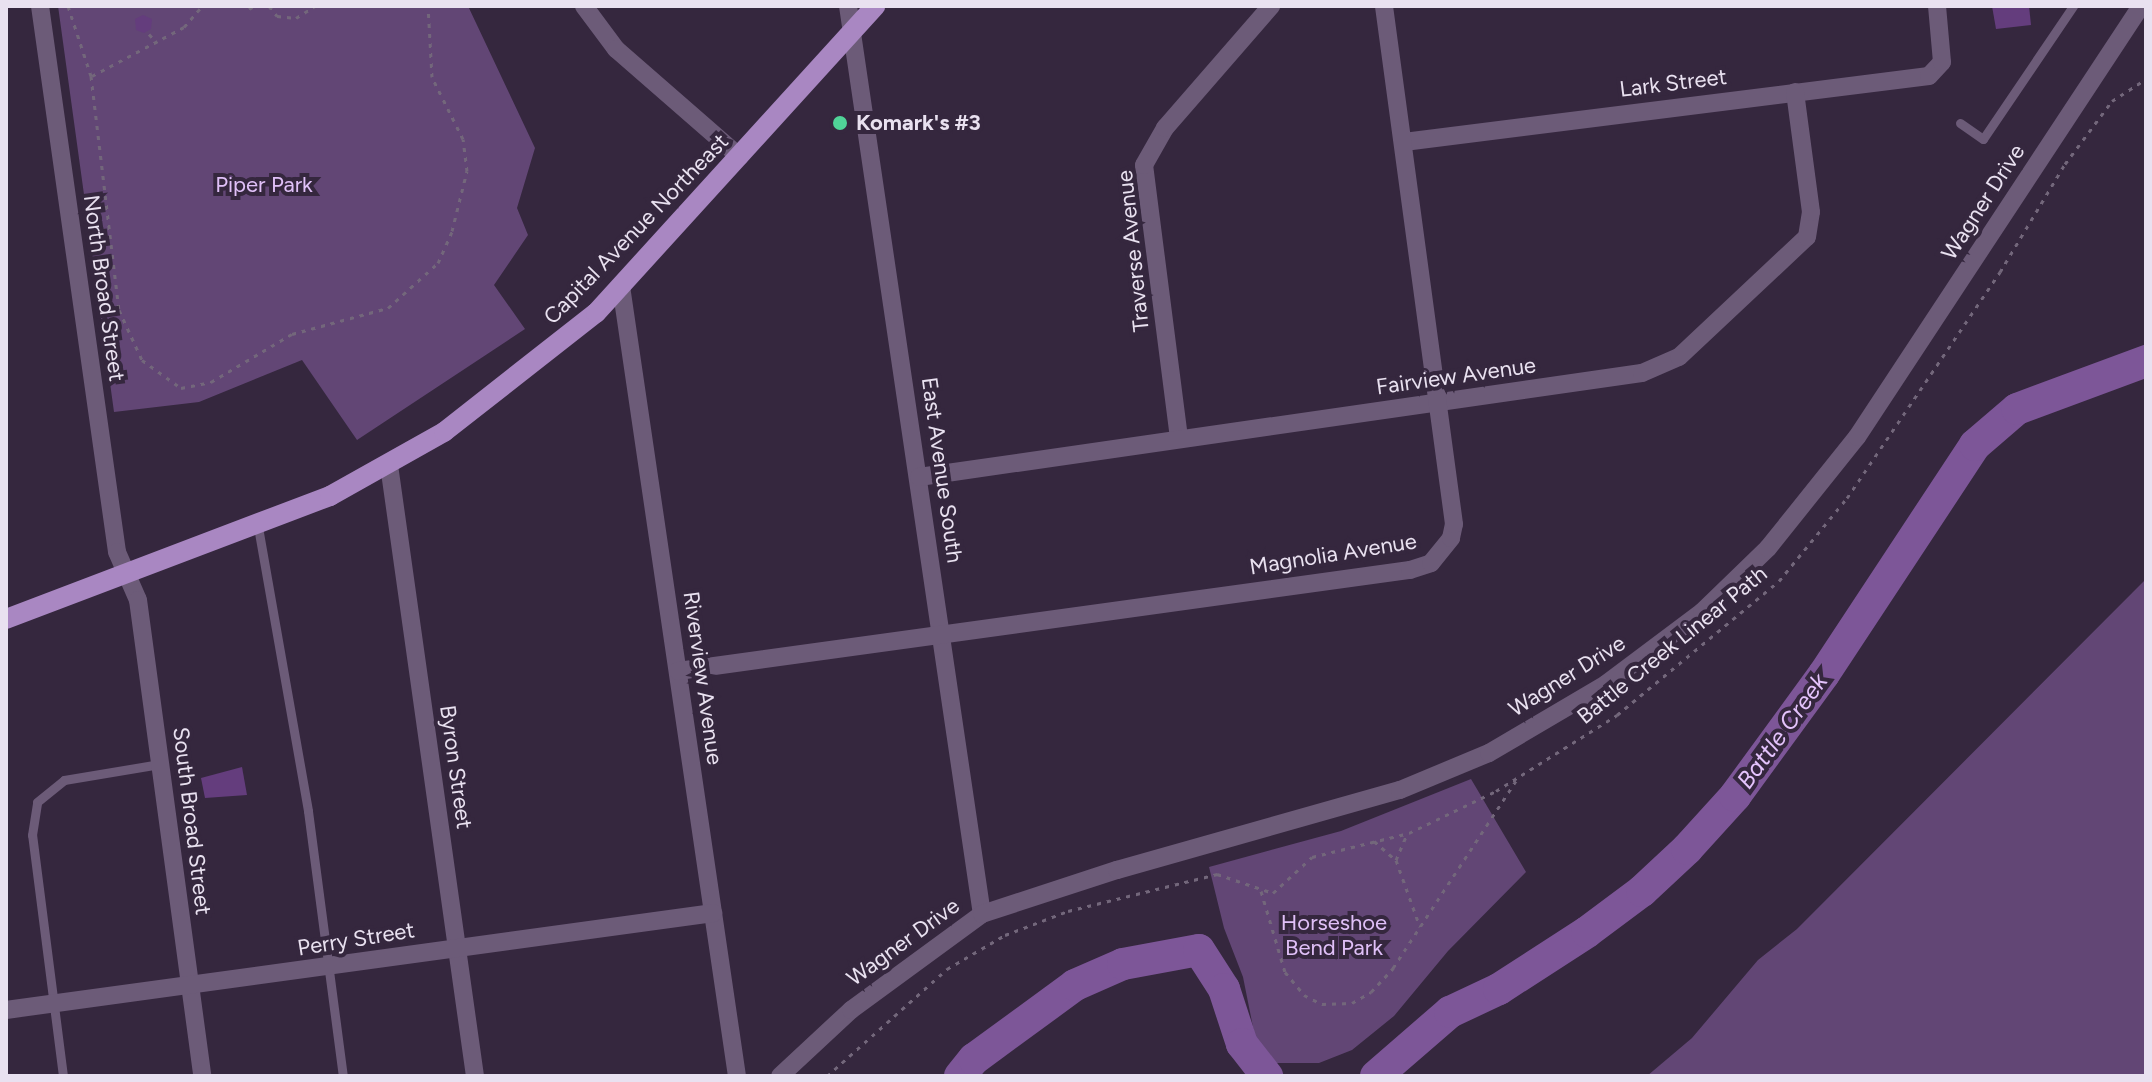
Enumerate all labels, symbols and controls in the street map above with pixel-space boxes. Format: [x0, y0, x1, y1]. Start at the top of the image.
street label: Lark Street [1618, 63, 1728, 103]
place label: Komark's #3 [856, 110, 981, 136]
marker: Komark's #3 [831, 114, 849, 132]
street label: Capital Avenue Northeast [538, 128, 734, 330]
street label: Wagner Drive [1936, 139, 2030, 265]
street label: Traverse Avenue [1111, 169, 1155, 333]
park label: Piper Park [215, 172, 313, 198]
street label: North Broad Street [78, 193, 130, 383]
street label: Fairview Avenue [1374, 352, 1538, 400]
street label: East Avenue South [916, 375, 968, 565]
street label: Magnolia Avenue [1248, 528, 1418, 580]
street label: Battle Creek Linear Path [1572, 560, 1772, 730]
street label: Riverview Avenue [678, 590, 728, 766]
street label: Wagner Drive [1504, 630, 1630, 722]
water label: Battle Creek [1731, 668, 1833, 794]
street label: Byron Street [434, 704, 478, 830]
street label: South Broad Street [167, 725, 217, 917]
street label: Wagner Drive [842, 892, 964, 992]
park label: Horseshoe Bend Park [1281, 909, 1387, 960]
street label: Perry Street [296, 917, 416, 961]

